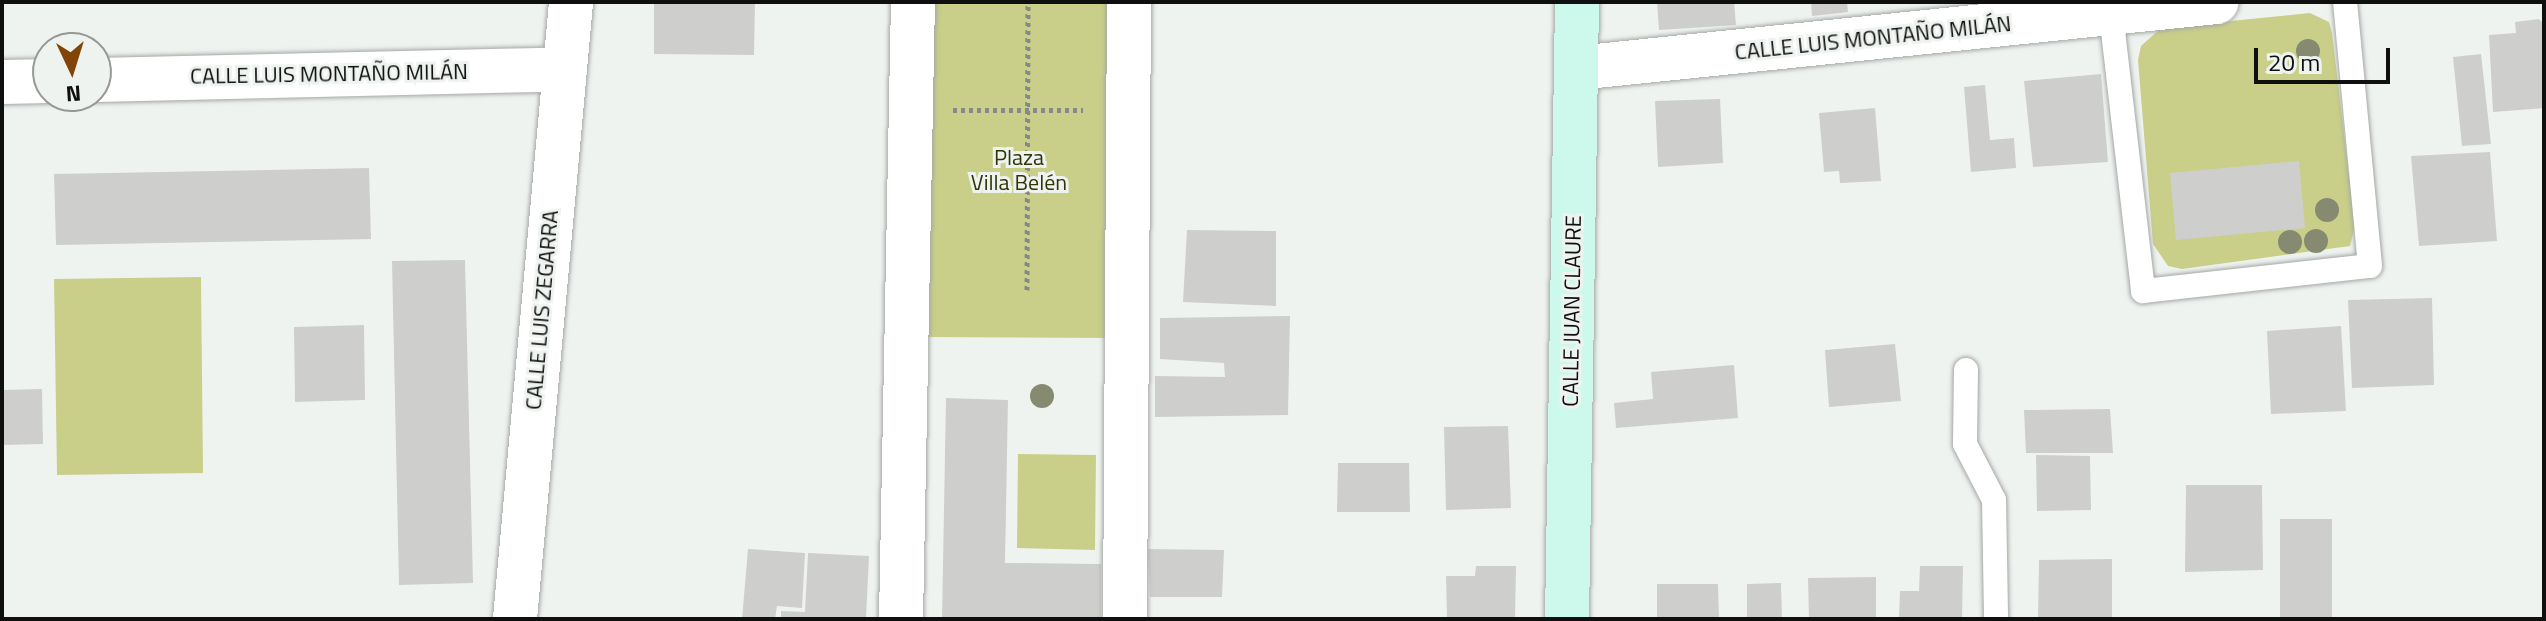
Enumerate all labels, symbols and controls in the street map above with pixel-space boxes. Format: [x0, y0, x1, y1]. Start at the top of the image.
street label: CALLE LUIS MONTAÑO MILÁN [1733, 10, 2013, 66]
north arrow [32, 32, 112, 112]
scale bar [2258, 32, 2394, 82]
text: 20 m [2268, 44, 2320, 80]
street label: CALLE LUIS MONTAÑO MILÁN [190, 58, 468, 90]
text: N [65, 76, 82, 111]
park label: Plaza Villa Belén [971, 144, 1067, 196]
street label: CALLE LUIS ZEGARRA [520, 209, 564, 411]
street label: CALLE JUAN CLAURE [1557, 215, 1587, 407]

